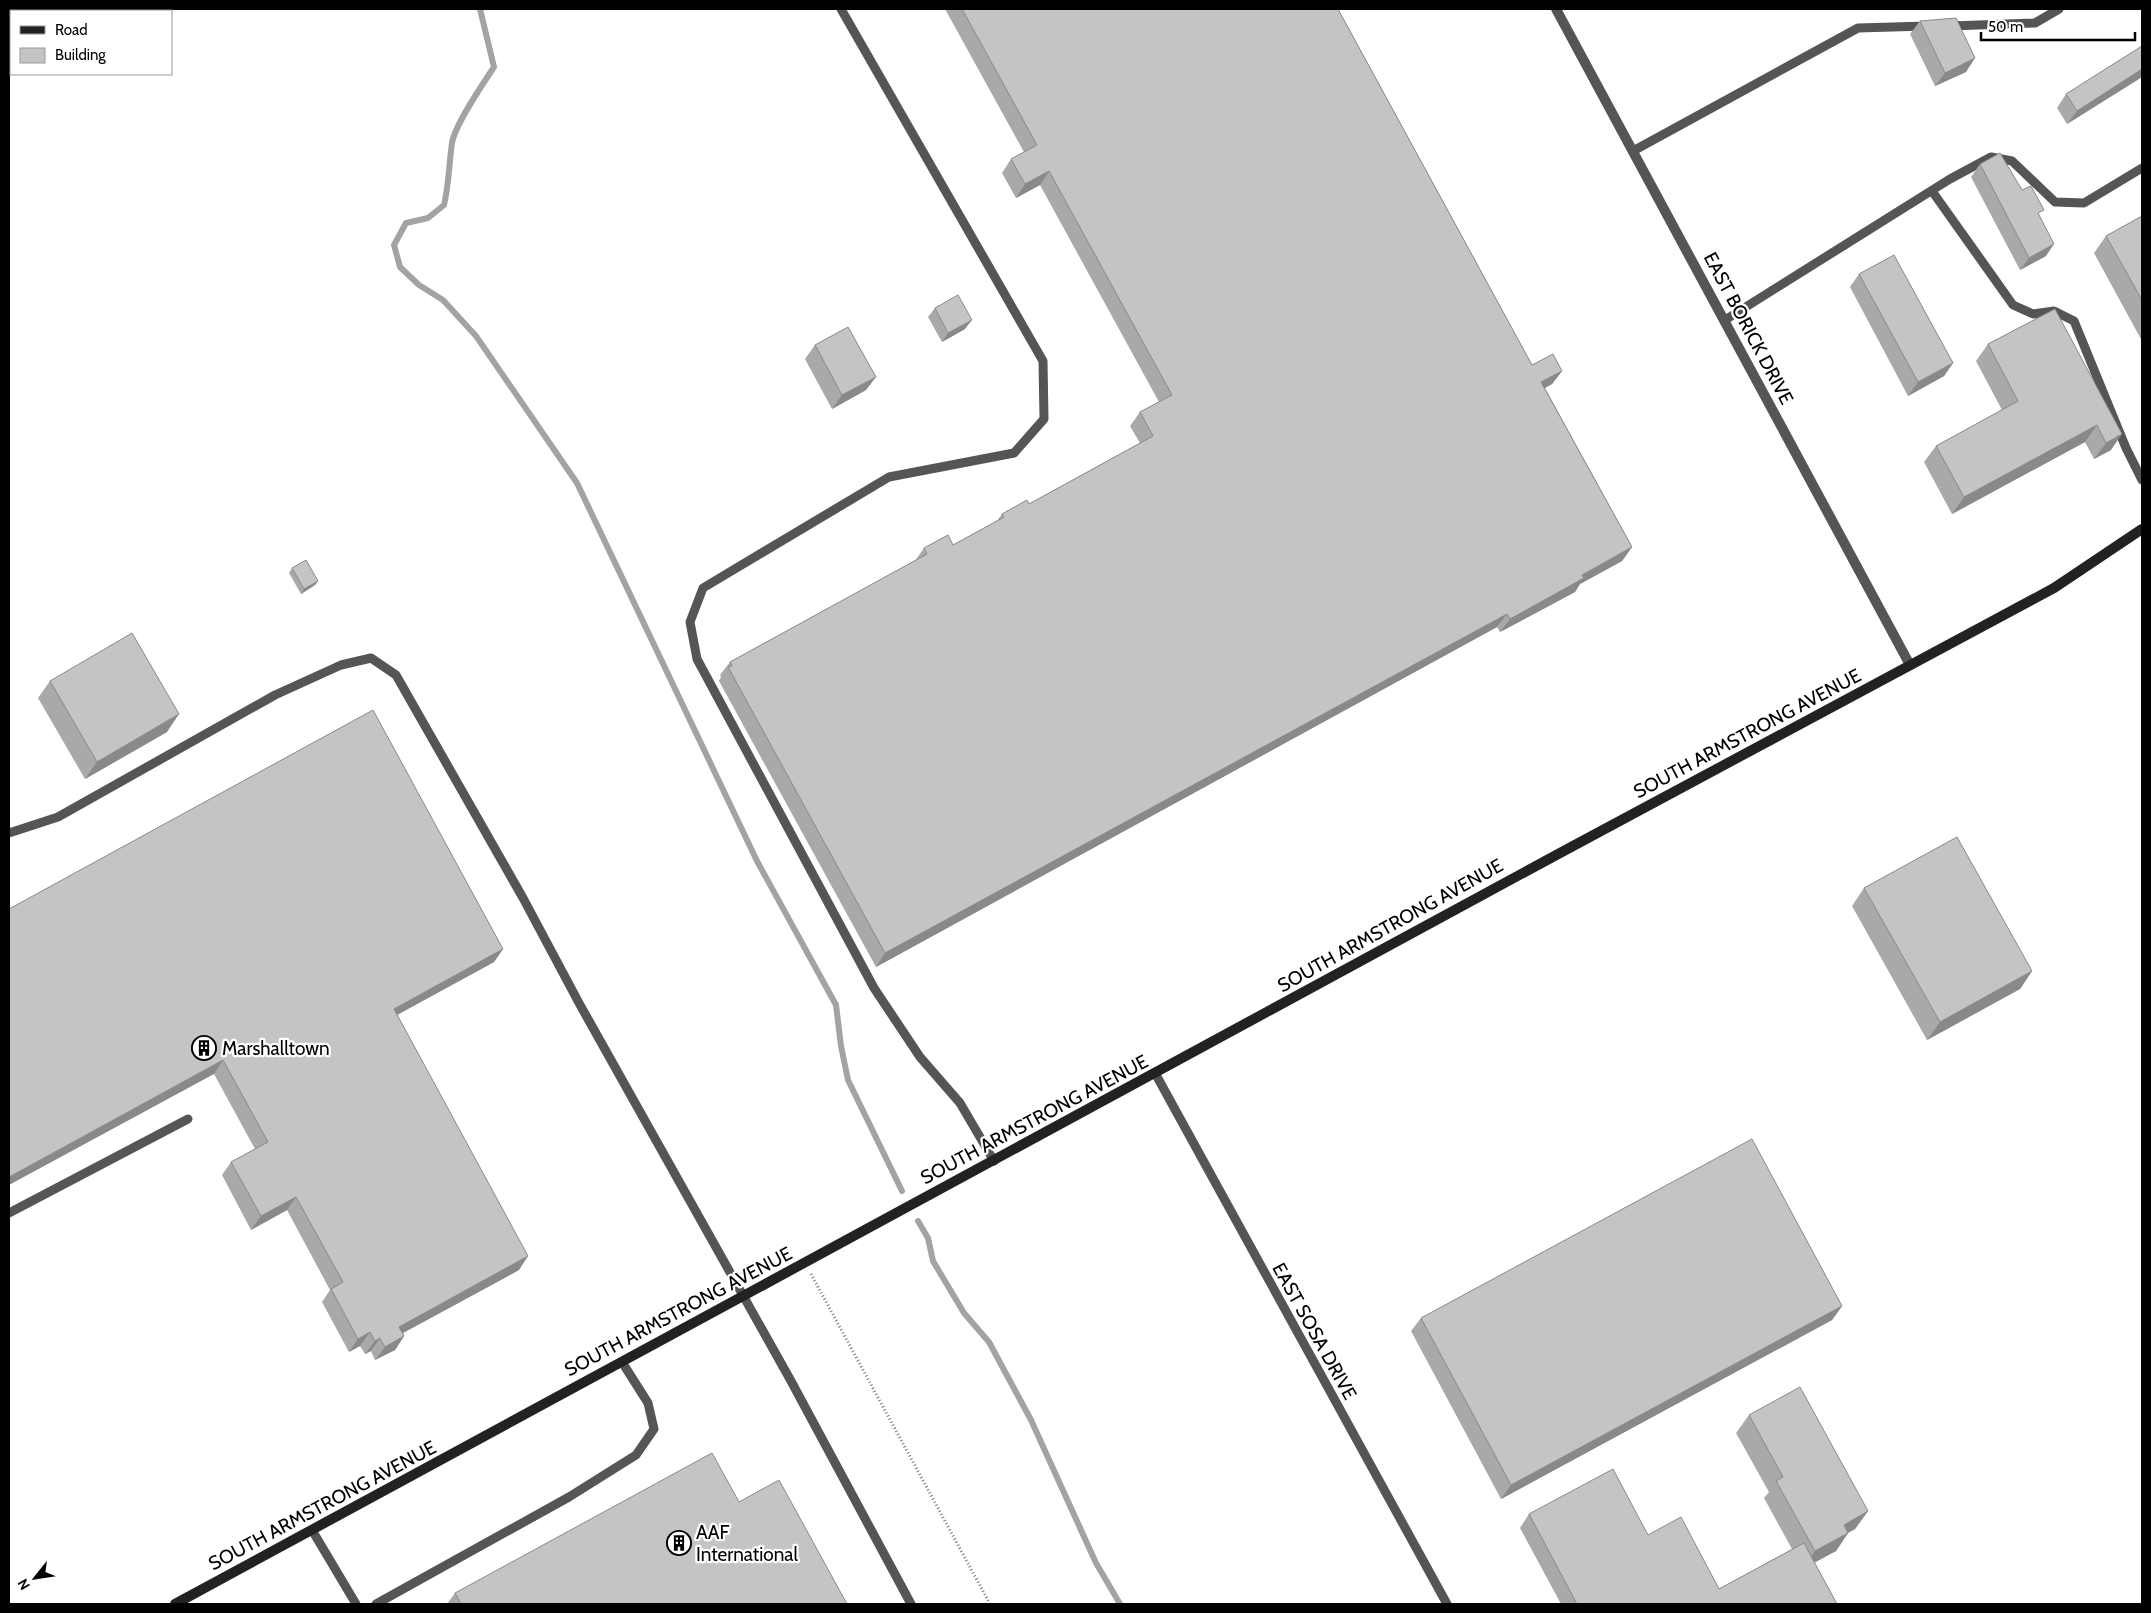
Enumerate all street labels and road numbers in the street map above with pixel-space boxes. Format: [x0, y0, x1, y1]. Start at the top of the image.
street label: EAST BORICK DRIVE [1699, 248, 1798, 408]
street label: SOUTH ARMSTRONG AVENUE [1630, 664, 1865, 803]
street label: SOUTH ARMSTRONG AVENUE [1274, 854, 1507, 997]
street label: SOUTH ARMSTRONG AVENUE [917, 1050, 1152, 1189]
street label: SOUTH ARMSTRONG AVENUE [561, 1242, 796, 1381]
street label: EAST SOSA DRIVE [1267, 1259, 1362, 1404]
street label: SOUTH ARMSTRONG AVENUE [205, 1436, 440, 1575]

